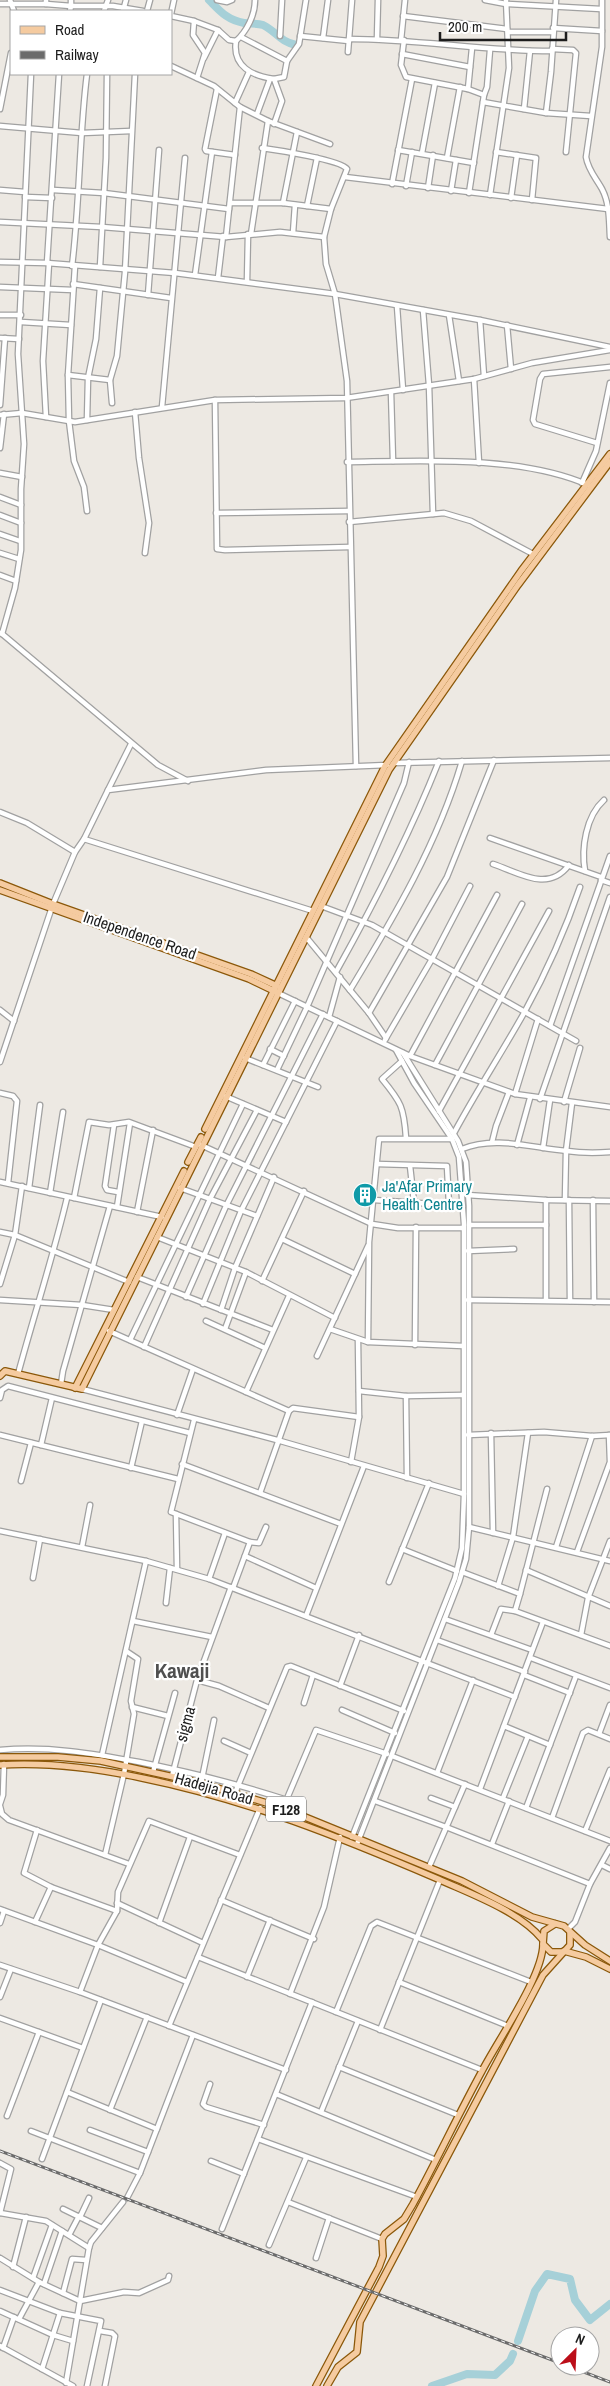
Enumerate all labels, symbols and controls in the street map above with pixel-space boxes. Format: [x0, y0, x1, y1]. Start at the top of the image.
legend [10, 10, 172, 75]
scale bar [440, 10, 566, 42]
text: 200 m [448, 16, 482, 37]
text: Road [55, 19, 84, 40]
text: Railway [55, 44, 100, 65]
street label: Independence Road [81, 905, 199, 965]
place label: Ja'Afar Primary Health Centre [382, 1175, 472, 1215]
building icon: Ja'Afar Primary Health Centre [352, 1182, 378, 1208]
district label: Kawaji [155, 1656, 209, 1685]
street label: sigma [170, 1703, 200, 1744]
street label: Hadejia Road [172, 1766, 256, 1810]
road number: F128 [266, 1796, 306, 1822]
north arrow [550, 2326, 600, 2376]
text: N [573, 2329, 588, 2349]

